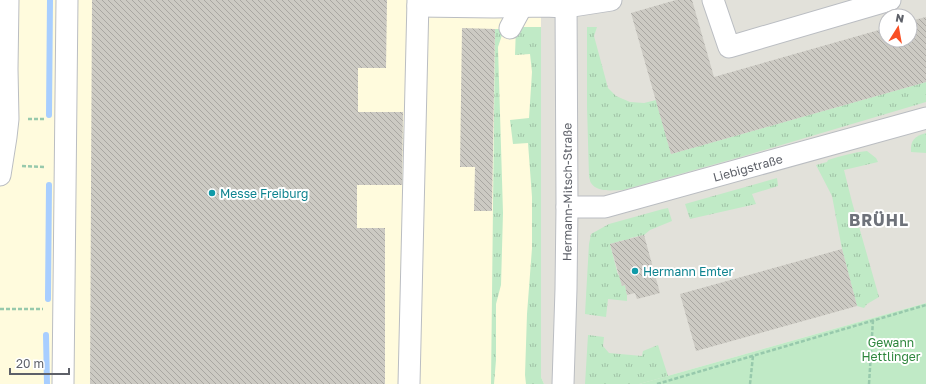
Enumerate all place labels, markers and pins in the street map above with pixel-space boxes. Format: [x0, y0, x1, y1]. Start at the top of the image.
place label: Messe Freiburg [220, 186, 308, 201]
marker: Messe Freiburg [207, 188, 217, 198]
place label: Hermann Emter [643, 264, 734, 279]
marker: Hermann Emter [630, 266, 640, 276]

